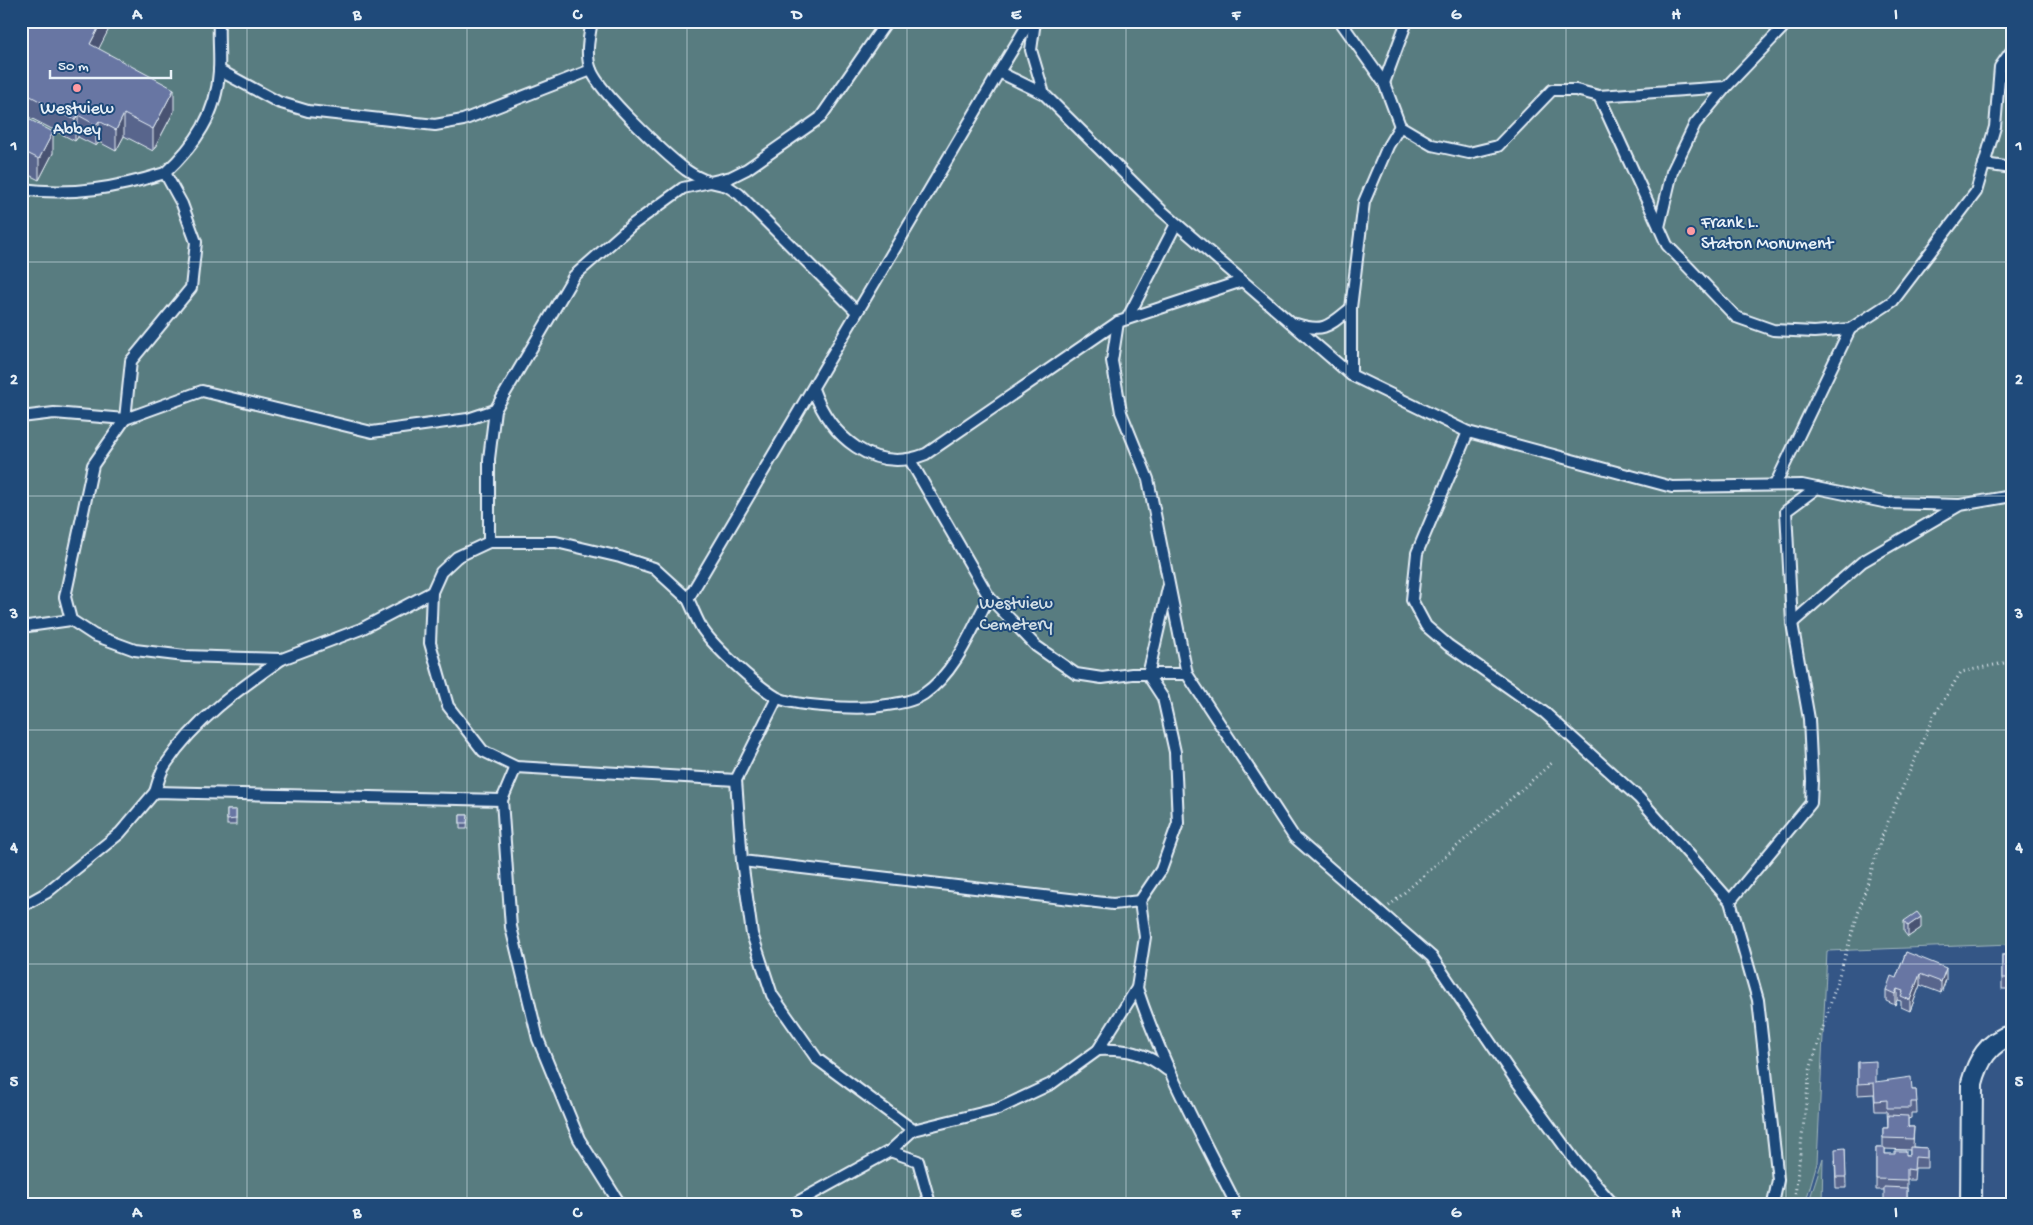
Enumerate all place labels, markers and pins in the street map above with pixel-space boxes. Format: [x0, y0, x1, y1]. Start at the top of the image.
marker: Westview Abbey [71, 82, 83, 94]
place label: Westview Abbey [40, 99, 114, 141]
place label: Frank L. Staton Monument [1700, 213, 1835, 255]
marker: Frank L. Staton Monument [1685, 225, 1697, 237]

